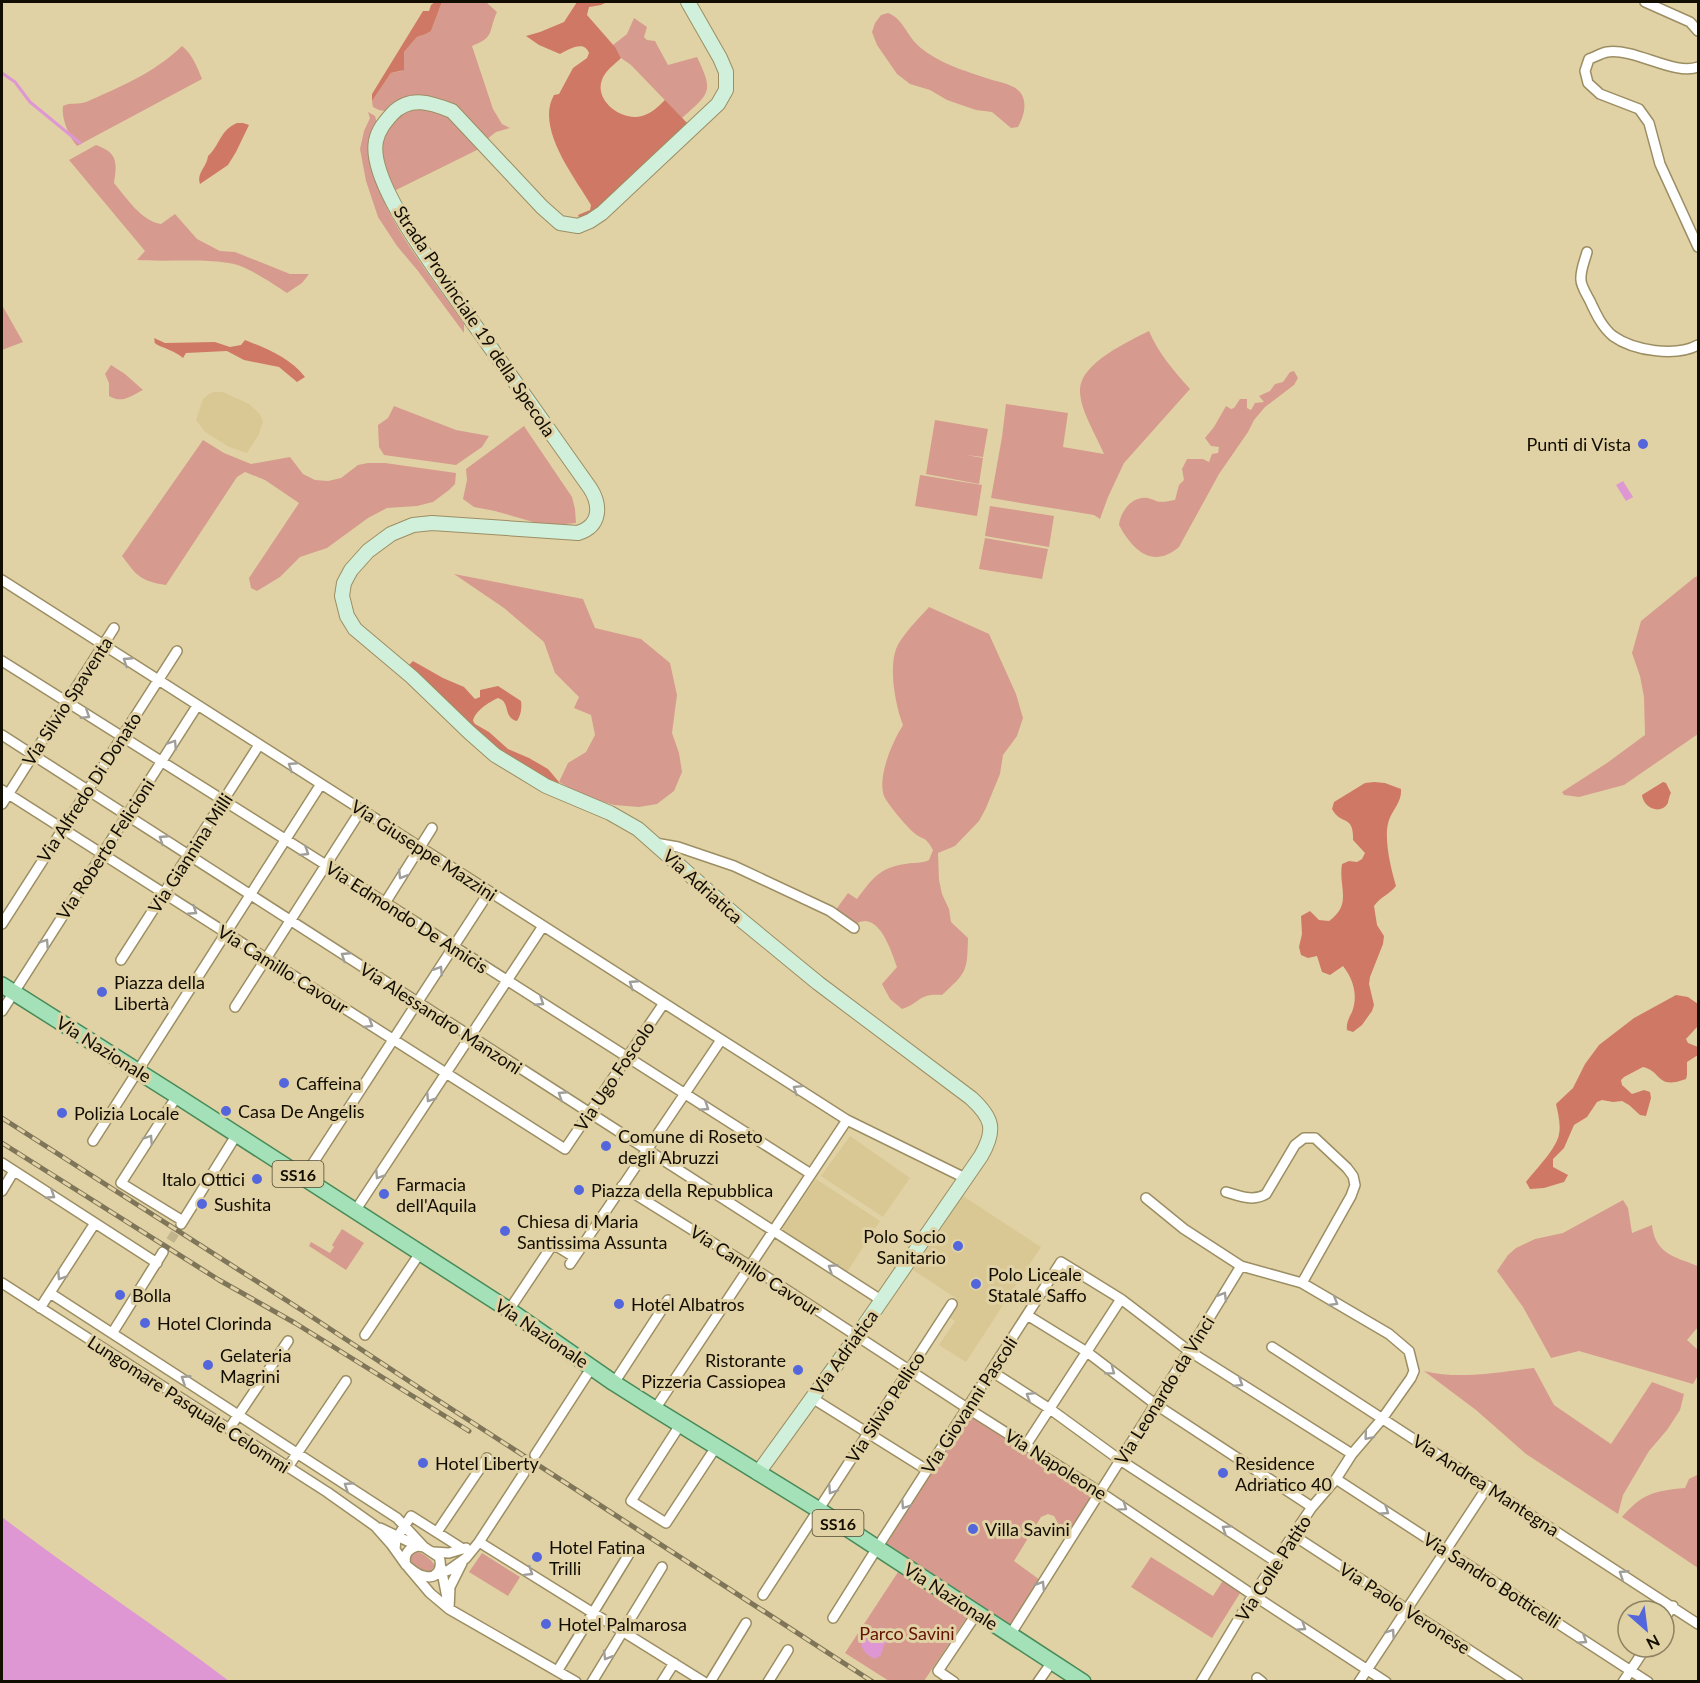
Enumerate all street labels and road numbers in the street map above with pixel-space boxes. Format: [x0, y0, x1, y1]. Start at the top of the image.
street label: Strada Provinciale 19 della Specola [389, 201, 561, 441]
street label: Via Silvio Spaventa [17, 633, 117, 769]
street label: Via Alfredo Di Donato [32, 708, 146, 866]
street label: Via Roberto Felicioni [51, 775, 159, 923]
street label: Via Giannina Milli [143, 789, 237, 917]
street label: Via Giuseppe Mazzini [347, 795, 501, 905]
street label: Via Adriatica [659, 844, 747, 928]
street label: Via Edmondo De Amicis [322, 856, 492, 978]
street label: Via Camillo Cavour [214, 920, 353, 1018]
street label: Via Alessandro Manzoni [356, 957, 526, 1079]
street label: Via Nazionale [52, 1011, 156, 1087]
street label: Via Ugo Foscolo [569, 1017, 659, 1135]
road number: SS16 [272, 1161, 324, 1187]
street label: Via Camillo Cavour [686, 1220, 824, 1320]
street label: Via Nazionale [491, 1294, 593, 1372]
street label: Via Adriatica [806, 1305, 882, 1399]
street label: Via Leonardo da Vinci [1109, 1312, 1219, 1468]
street label: Lungomare Pasquale Celommi [84, 1330, 294, 1478]
street label: Via Giovanni Pascoli [916, 1332, 1022, 1478]
street label: Via Silvio Pellico [841, 1347, 929, 1467]
street label: Via Napoleone [1001, 1424, 1111, 1504]
street label: Via Andrea Mantegna [1408, 1429, 1564, 1541]
road number: SS16 [812, 1510, 864, 1536]
street label: Via Colle Patito [1231, 1511, 1315, 1625]
street label: Via Sandro Botticelli [1419, 1528, 1565, 1632]
street label: Via Nazionale [900, 1557, 1002, 1635]
street label: Via Paolo Veronese [1335, 1557, 1475, 1659]

